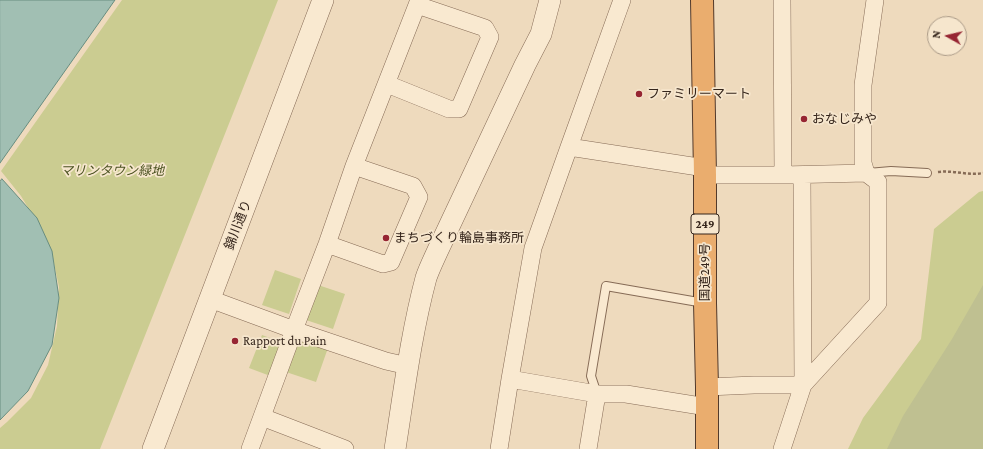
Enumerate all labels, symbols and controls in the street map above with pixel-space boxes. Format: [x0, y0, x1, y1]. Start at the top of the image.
north arrow [927, 16, 967, 56]
text: N [930, 30, 943, 39]
place label: ファミリーマート [647, 86, 751, 102]
marker: ファミリーマート [634, 89, 644, 99]
place label: おなじみや [812, 111, 877, 127]
marker: おなじみや [799, 114, 809, 124]
park label: マリンタウン緑地 [60, 163, 164, 179]
street label: 錦川通り [221, 198, 255, 252]
road number: 249 [691, 214, 719, 234]
place label: まちづくり輪島事務所 [394, 230, 524, 246]
marker: まちづくり輪島事務所 [381, 233, 391, 243]
street label: 国道249号 [697, 243, 713, 301]
place label: Rapport du Pain [243, 333, 326, 349]
marker: Rapport du Pain [230, 336, 240, 346]

